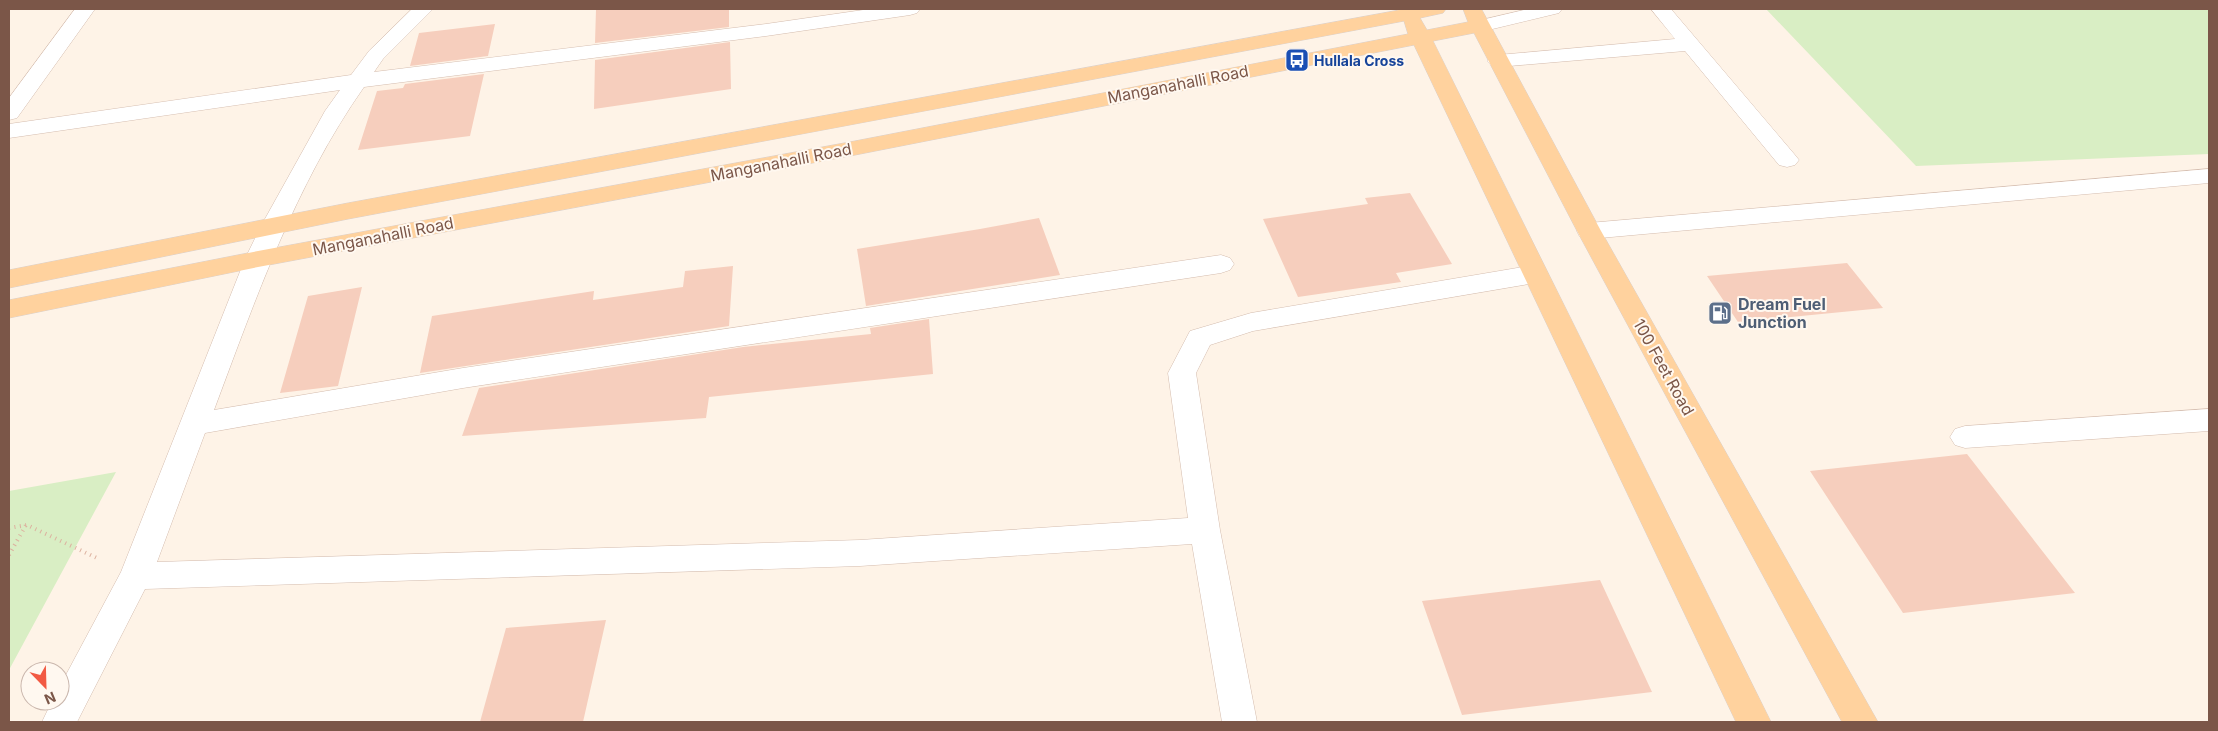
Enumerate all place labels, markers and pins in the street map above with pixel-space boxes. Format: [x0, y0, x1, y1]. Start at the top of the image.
bus stop icon: Hullala Cross [1284, 47, 1310, 73]
place label: Hullala Cross [1314, 52, 1404, 69]
place label: Dream Fuel Junction [1738, 294, 1826, 332]
fuel station icon: Dream Fuel Junction [1707, 300, 1733, 326]

